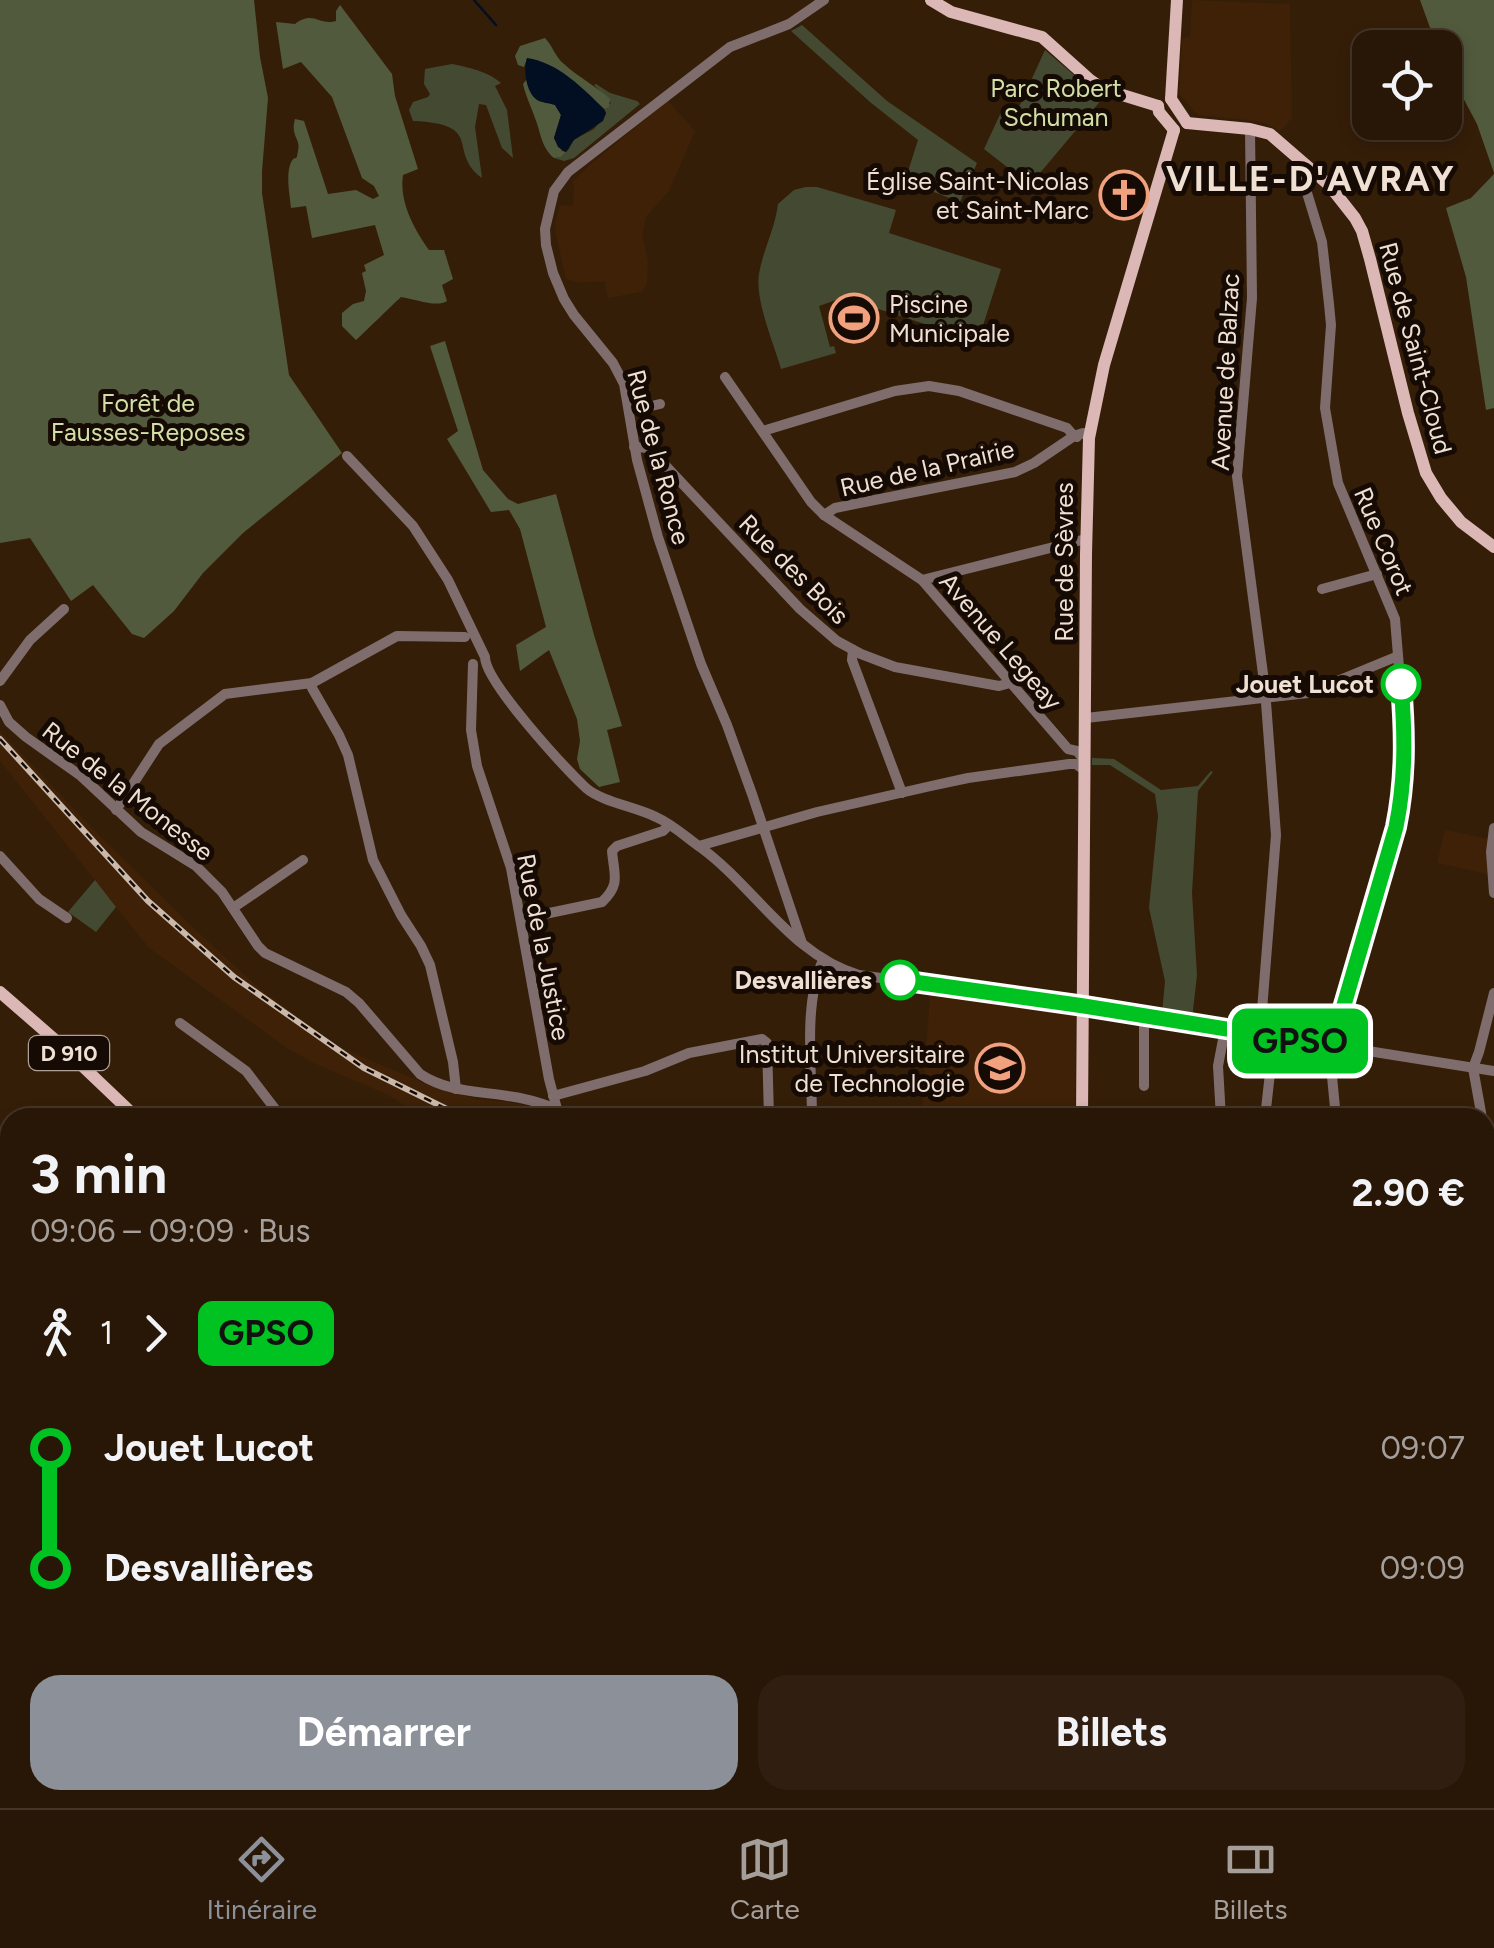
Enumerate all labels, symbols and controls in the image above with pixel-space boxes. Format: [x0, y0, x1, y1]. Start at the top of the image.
map controls [1352, 30, 1462, 140]
button: locate [1352, 30, 1462, 140]
park label: Parc Robert Schuman [990, 73, 1122, 132]
district label: VILLE-D'AVRAY [1166, 158, 1456, 200]
place label: Église Saint-Nicolas et Saint-Marc [866, 166, 1089, 225]
church icon: Église Saint-Nicolas et Saint-Marc [1098, 169, 1150, 221]
street label: Rue de Saint-Cloud [1373, 239, 1459, 457]
street label: Avenue de Balzac [1205, 273, 1245, 471]
place label: Piscine Municipale [889, 289, 1010, 348]
sports icon: Piscine Municipale [828, 292, 880, 344]
street label: Rue de la Ronce [621, 366, 697, 548]
park label: Forêt de Fausses-Reposes [51, 388, 245, 447]
street label: Rue de la Prairie [837, 433, 1017, 503]
street label: Rue de Sèvres [1049, 482, 1079, 642]
street label: Rue Corot [1348, 483, 1420, 599]
street label: Rue des Bois [733, 508, 855, 630]
street label: Avenue Legeay [933, 566, 1069, 716]
marker: Jouet Lucot [1382, 665, 1420, 703]
place label: Jouet Lucot [1236, 669, 1374, 699]
street label: Rue de la Monesse [37, 715, 219, 867]
street label: Rue de la Justice [511, 851, 577, 1043]
marker: Desvallières [881, 961, 919, 999]
place label: Desvallières [734, 965, 872, 995]
line badge: GPSO [1230, 1008, 1370, 1074]
text: GPSO [1252, 1020, 1348, 1062]
road number: D 910 [29, 1036, 109, 1070]
place label: Institut Universitaire de Technologie [739, 1039, 965, 1098]
school or university icon: Institut Universitaire de Technologie [974, 1042, 1026, 1094]
text: 3 min [30, 1141, 167, 1207]
text: 2.90 € [1351, 1170, 1465, 1216]
text: 09:06 – 09:09 · Bus [30, 1212, 310, 1250]
icon: walk [30, 1306, 85, 1361]
icon: forward [128, 1306, 183, 1361]
text: GPSO [218, 1312, 314, 1354]
text: 1 [100, 1314, 113, 1352]
text: Jouet Lucot [104, 1425, 314, 1471]
text: 09:07 [1381, 1429, 1465, 1467]
text: Desvallières [104, 1545, 313, 1591]
text: 09:09 [1380, 1549, 1465, 1587]
button: Démarrer [30, 1675, 738, 1790]
button: Billets [758, 1675, 1465, 1790]
tab: Itinéraire [206, 1832, 317, 1926]
tab: Carte [730, 1832, 800, 1926]
tab: Billets [1213, 1832, 1288, 1926]

